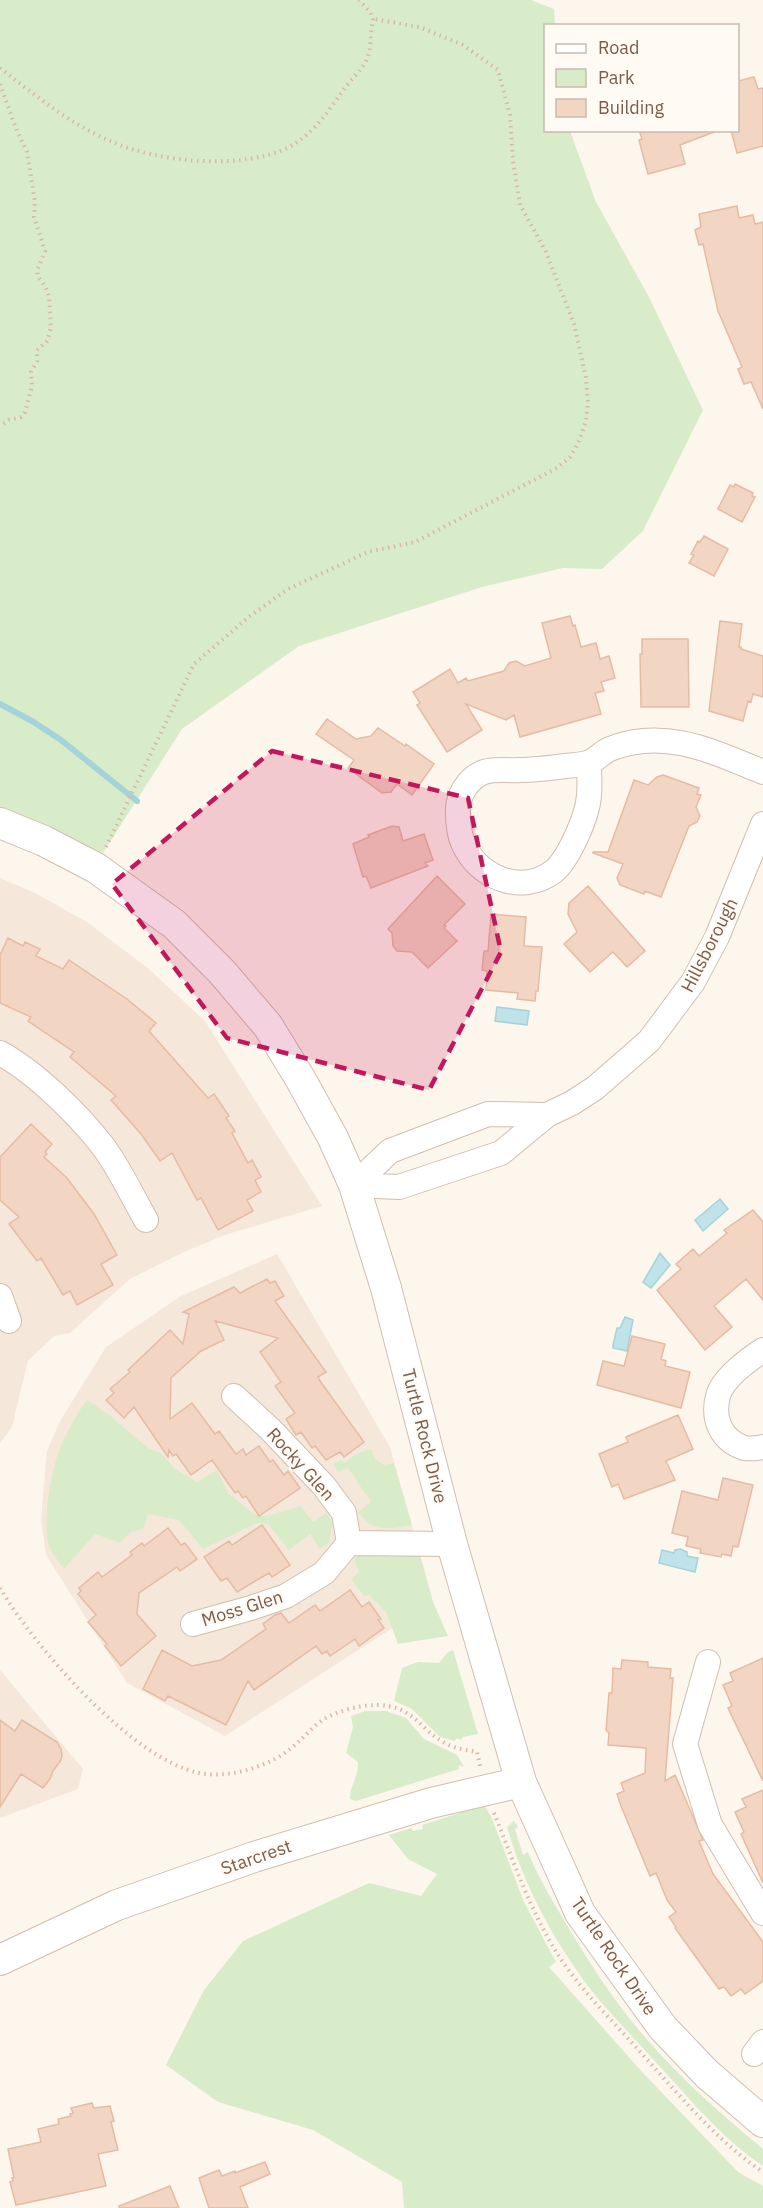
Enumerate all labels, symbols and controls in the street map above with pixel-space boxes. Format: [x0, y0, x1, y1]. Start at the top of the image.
legend [544, 24, 739, 132]
text: Road [598, 36, 639, 59]
text: Park [598, 66, 635, 89]
text: Building [598, 96, 665, 119]
street label: Hillsborough [675, 894, 743, 996]
street label: Turtle Rock Drive [397, 1366, 453, 1506]
street label: Rocky Glen [262, 1423, 340, 1505]
street label: Moss Glen [199, 1585, 285, 1631]
street label: Starcrest [218, 1834, 294, 1880]
street label: Turtle Rock Drive [566, 1893, 662, 2020]

